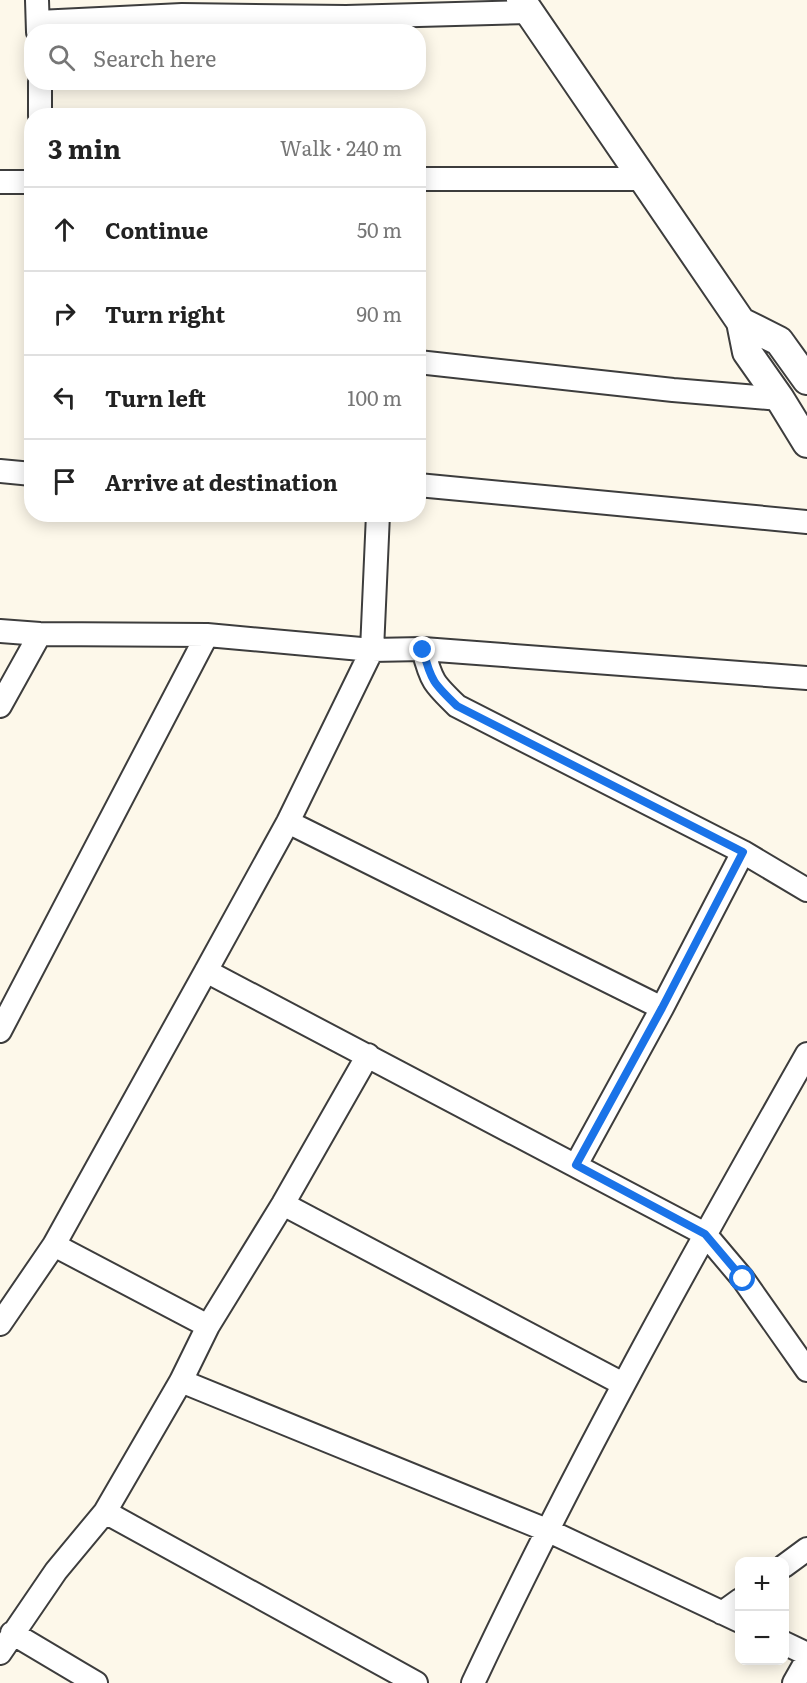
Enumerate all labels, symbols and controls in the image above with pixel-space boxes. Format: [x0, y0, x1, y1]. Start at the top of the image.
search box [24, 24, 426, 90]
icon: search [45, 41, 78, 74]
text: Search here [93, 41, 216, 74]
text: 3 min [48, 128, 121, 167]
text: Walk · 240 m [280, 132, 402, 162]
icon: ahead [48, 213, 81, 246]
text: Continue [105, 213, 208, 246]
text: 50 m [357, 214, 402, 244]
icon: right [48, 297, 81, 330]
text: Turn right [105, 297, 225, 330]
text: 90 m [357, 298, 402, 328]
icon: left [48, 381, 81, 414]
text: Turn left [105, 381, 206, 414]
text: 100 m [347, 382, 402, 412]
icon: arrive [48, 465, 81, 498]
text: Arrive at destination [105, 465, 338, 498]
route end [409, 636, 435, 662]
route start [729, 1265, 755, 1291]
map controls [735, 1557, 789, 1665]
button: + [735, 1557, 789, 1611]
button: − [735, 1611, 789, 1665]

